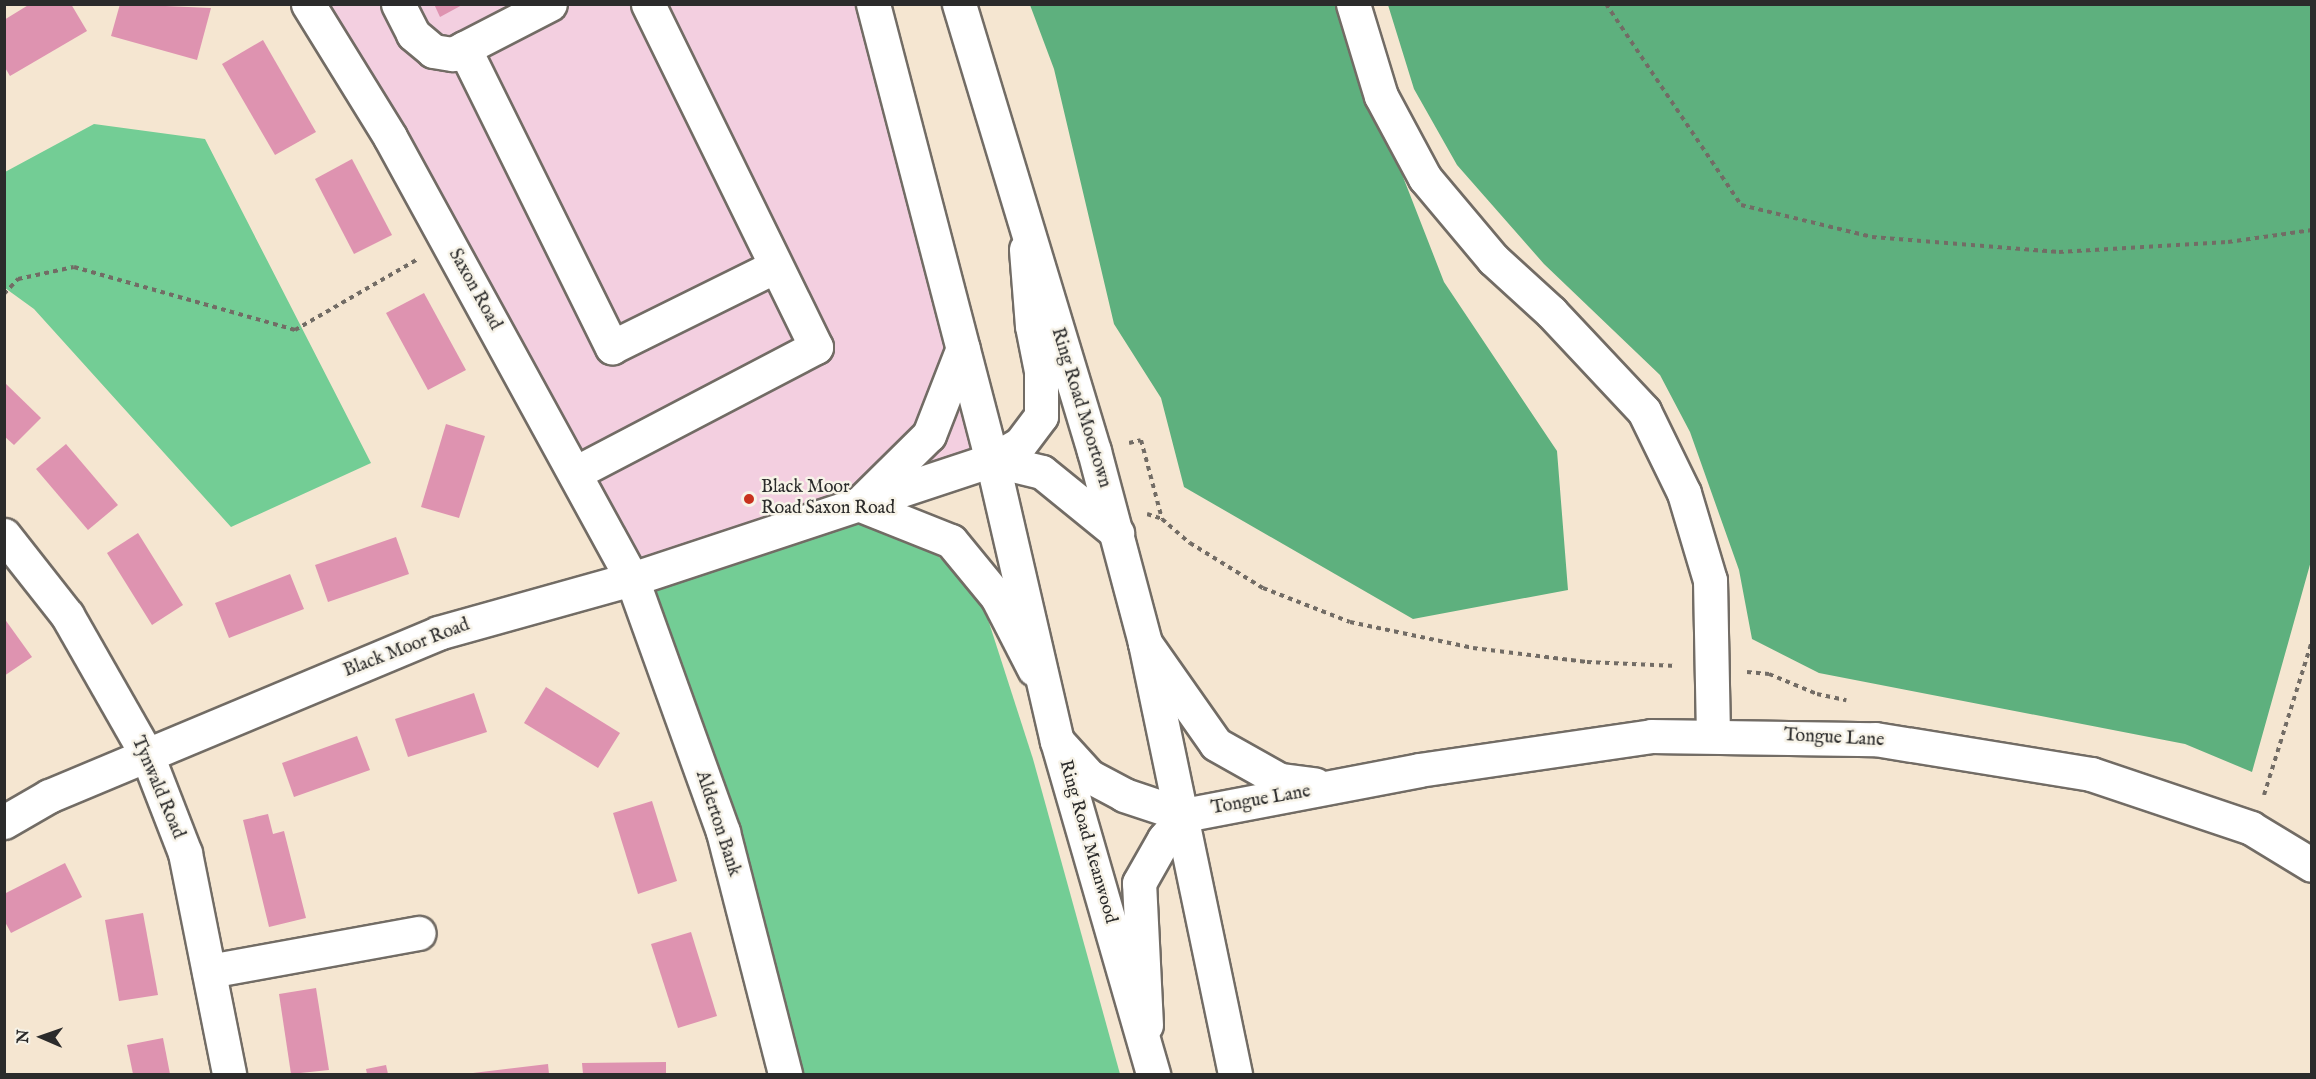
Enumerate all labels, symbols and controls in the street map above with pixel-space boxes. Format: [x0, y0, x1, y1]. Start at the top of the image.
street label: Saxon Road [443, 246, 505, 334]
street label: Ring Road Moortown [1045, 325, 1115, 491]
place label: Black Moor Road Saxon Road [761, 478, 895, 520]
marker: Black Moor Road Saxon Road [742, 492, 756, 506]
street label: Black Moor Road [341, 615, 473, 683]
street label: Tongue Lane [1783, 726, 1885, 752]
street label: Tynwald Road [126, 734, 188, 842]
street label: Ring Road Meanwood [1053, 758, 1121, 926]
street label: Alderton Bank [690, 769, 744, 879]
street label: Tongue Lane [1210, 782, 1312, 820]
north arrow [12, 1007, 72, 1067]
text: N [14, 1029, 34, 1044]

